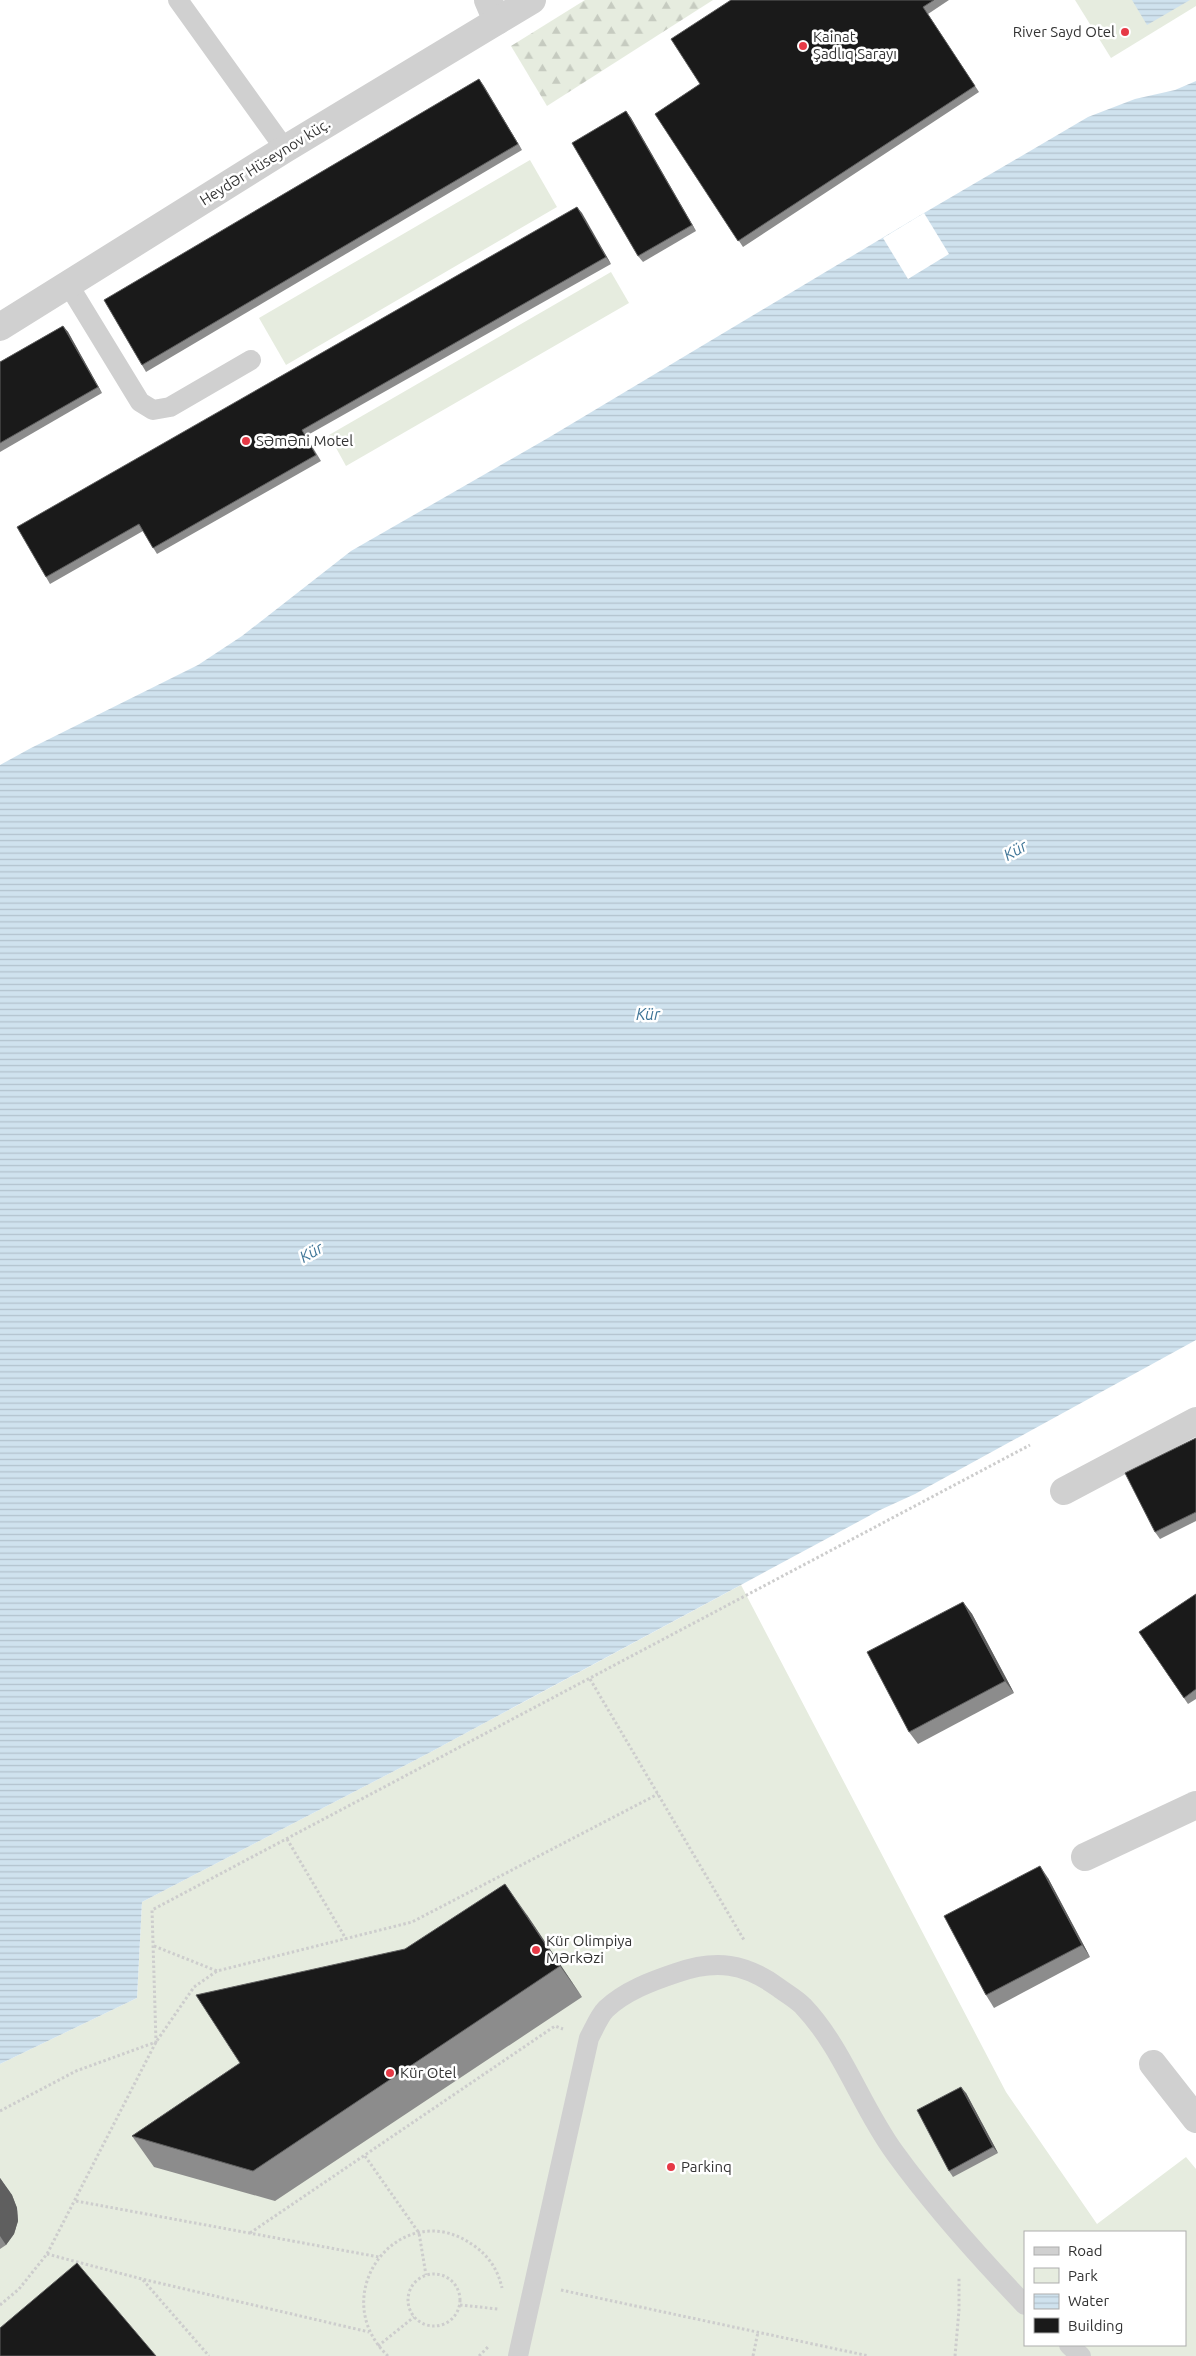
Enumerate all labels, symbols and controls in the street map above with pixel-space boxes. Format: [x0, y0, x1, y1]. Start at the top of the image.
place label: River Sayd Otel [1013, 23, 1115, 40]
marker: River Sayd Otel [1119, 26, 1131, 38]
place label: Kainat Şadlıq Sarayı [813, 28, 897, 62]
marker: Kainat Şadlıq Sarayı [797, 40, 809, 52]
street label: Heydər Hüseynov küç. [196, 115, 333, 209]
place label: Səməni Motel [256, 432, 353, 449]
marker: Səməni Motel [240, 435, 252, 447]
water label: Kür [1000, 836, 1031, 864]
water label: Kür [636, 1005, 661, 1023]
water label: Kür [296, 1238, 327, 1266]
place label: Kür Olimpiya Mərkəzi [546, 1932, 632, 1966]
marker: Kür Olimpiya Mərkəzi [530, 1944, 542, 1956]
place label: Kür Otel [400, 2064, 457, 2081]
marker: Kür Otel [384, 2067, 396, 2079]
place label: Parkinq [681, 2158, 732, 2175]
marker: Parkinq [665, 2161, 677, 2173]
legend [1024, 2231, 1186, 2346]
text: Road [1068, 2242, 1103, 2259]
text: Park [1068, 2267, 1098, 2284]
text: Water [1068, 2292, 1109, 2309]
text: Building [1068, 2317, 1123, 2334]

